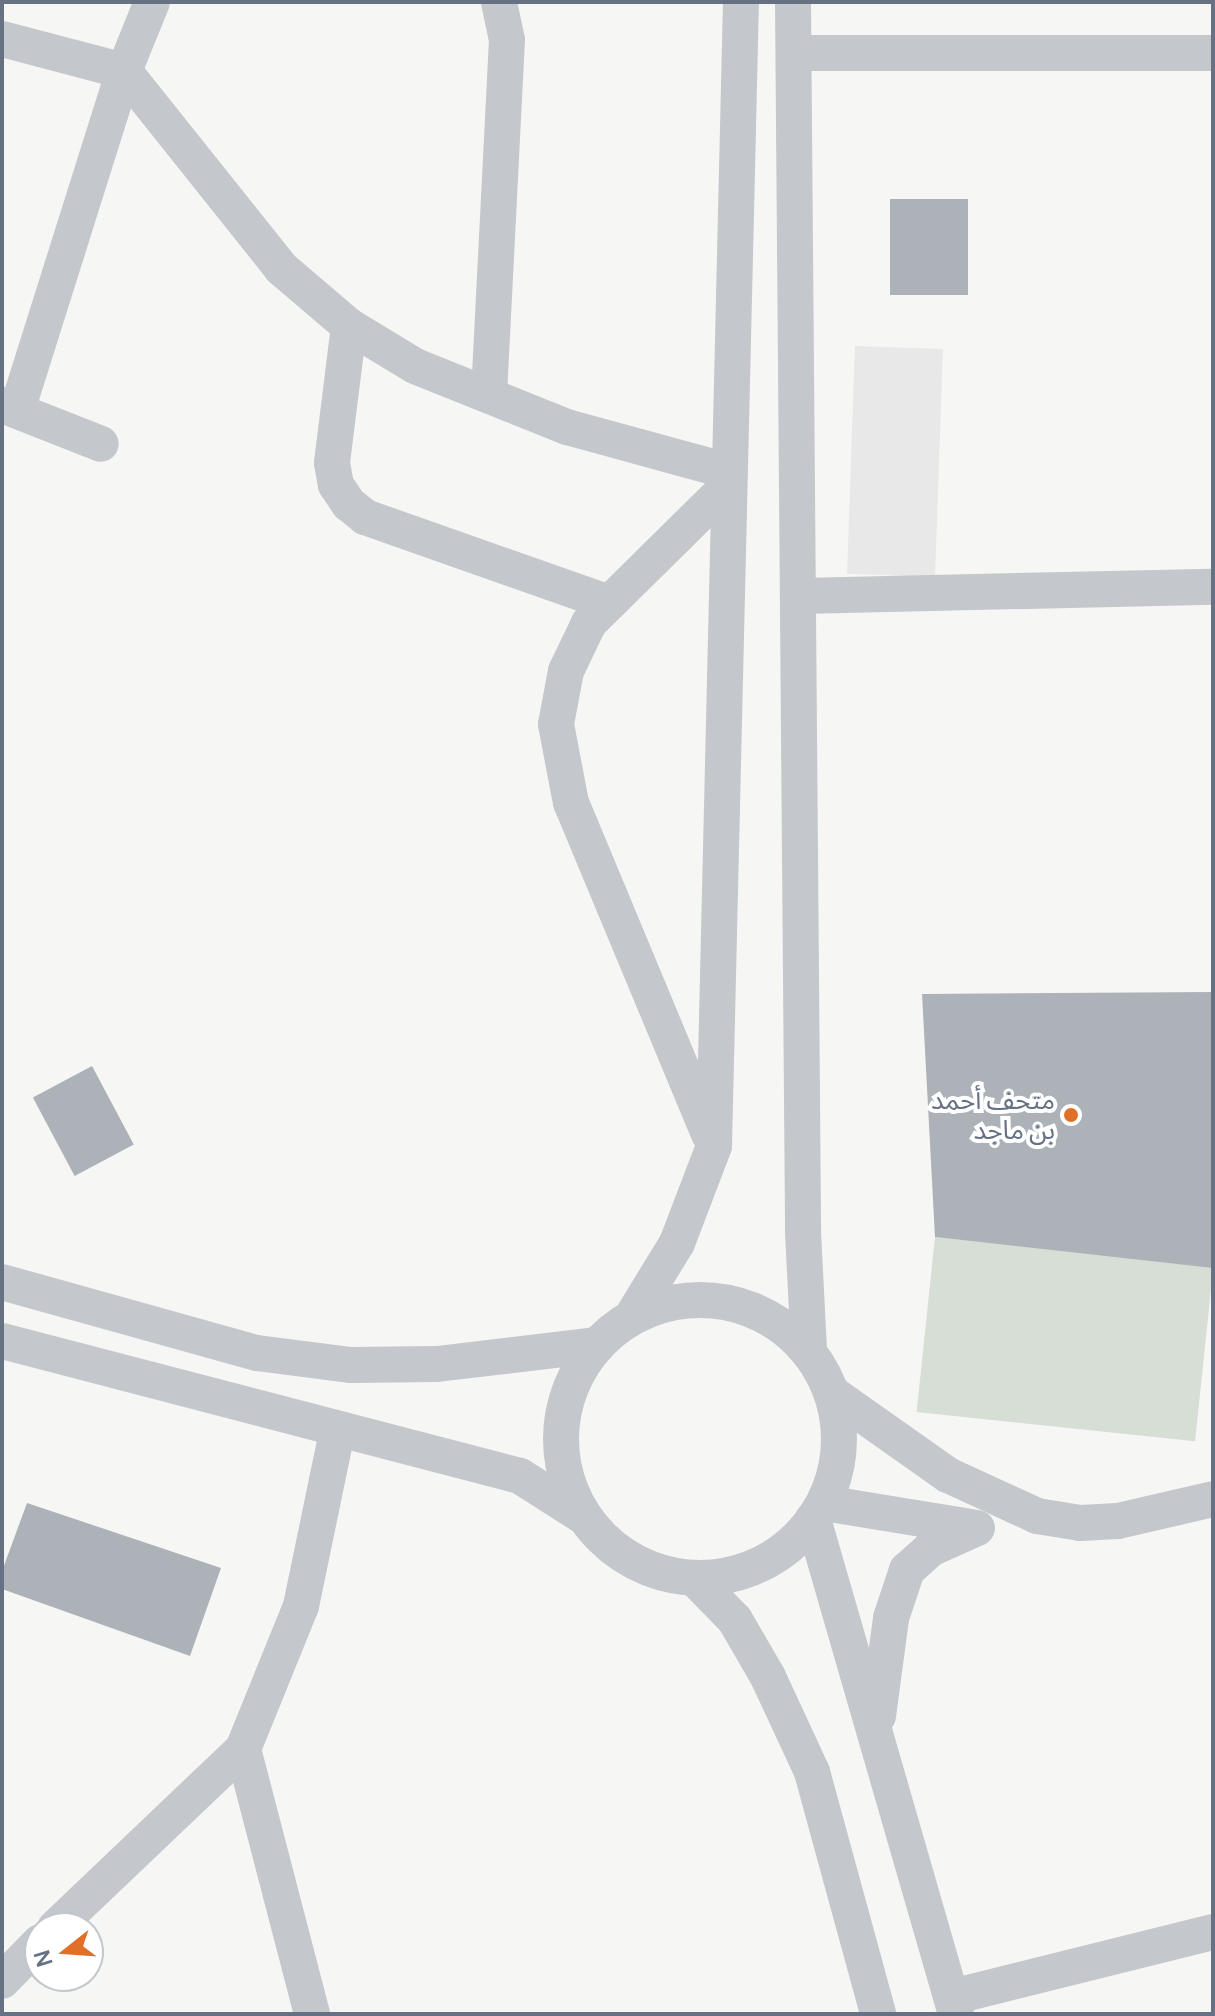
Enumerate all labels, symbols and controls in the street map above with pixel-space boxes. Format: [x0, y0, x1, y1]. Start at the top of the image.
place label: متحف أحمد بن ماجد [931, 1084, 1055, 1146]
marker: متحف أحمد بن ماجد [1062, 1106, 1080, 1124]
north arrow [24, 1912, 104, 1992]
text: N [26, 1947, 60, 1970]

